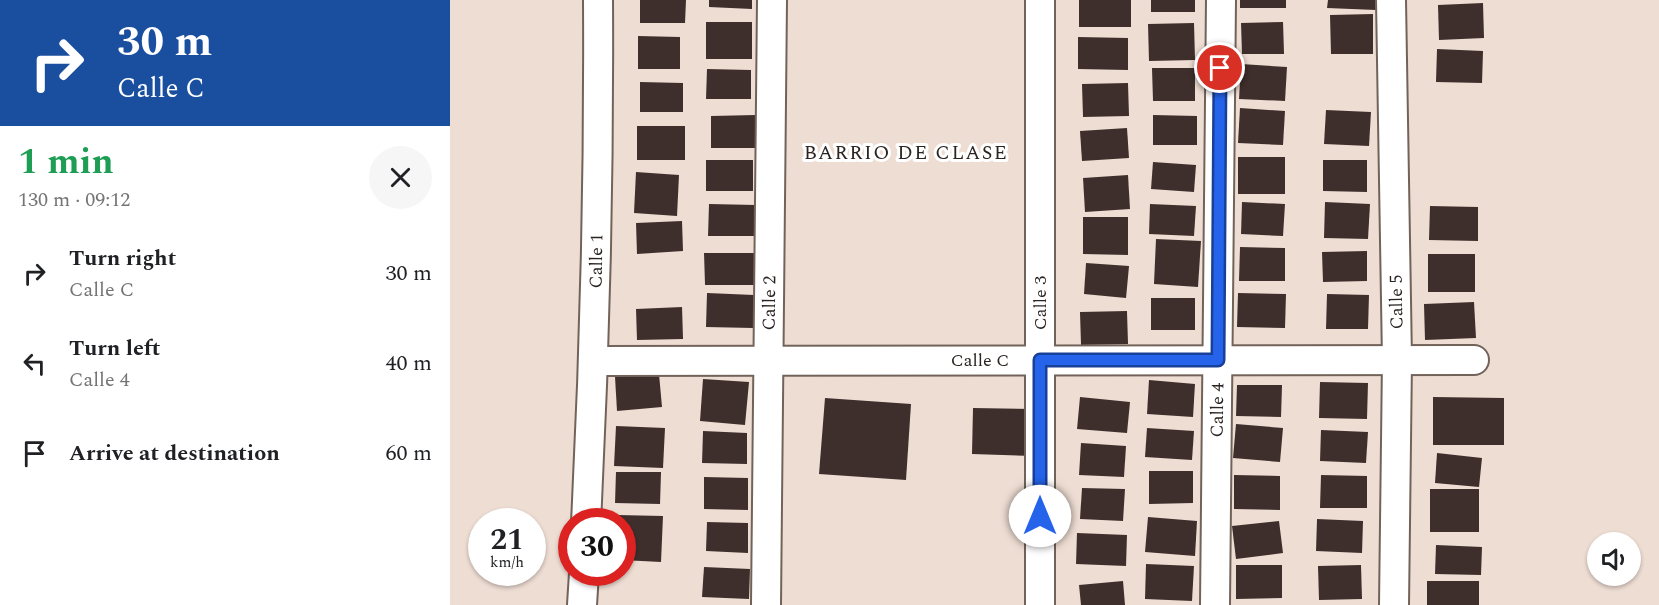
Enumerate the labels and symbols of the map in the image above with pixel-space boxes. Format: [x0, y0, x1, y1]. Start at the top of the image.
pin [1194, 42, 1245, 93]
district label: BARRIO DE CLASE [804, 138, 1008, 168]
street label: Calle 1 [583, 233, 610, 289]
street label: Calle 5 [1383, 274, 1410, 330]
street label: Calle 2 [756, 275, 783, 331]
street label: Calle 3 [1027, 276, 1054, 330]
street label: Calle C [951, 347, 1009, 374]
street label: Calle 4 [1204, 382, 1231, 438]
position arrow [1008, 484, 1072, 548]
speed limit sign: 30 [558, 508, 636, 586]

